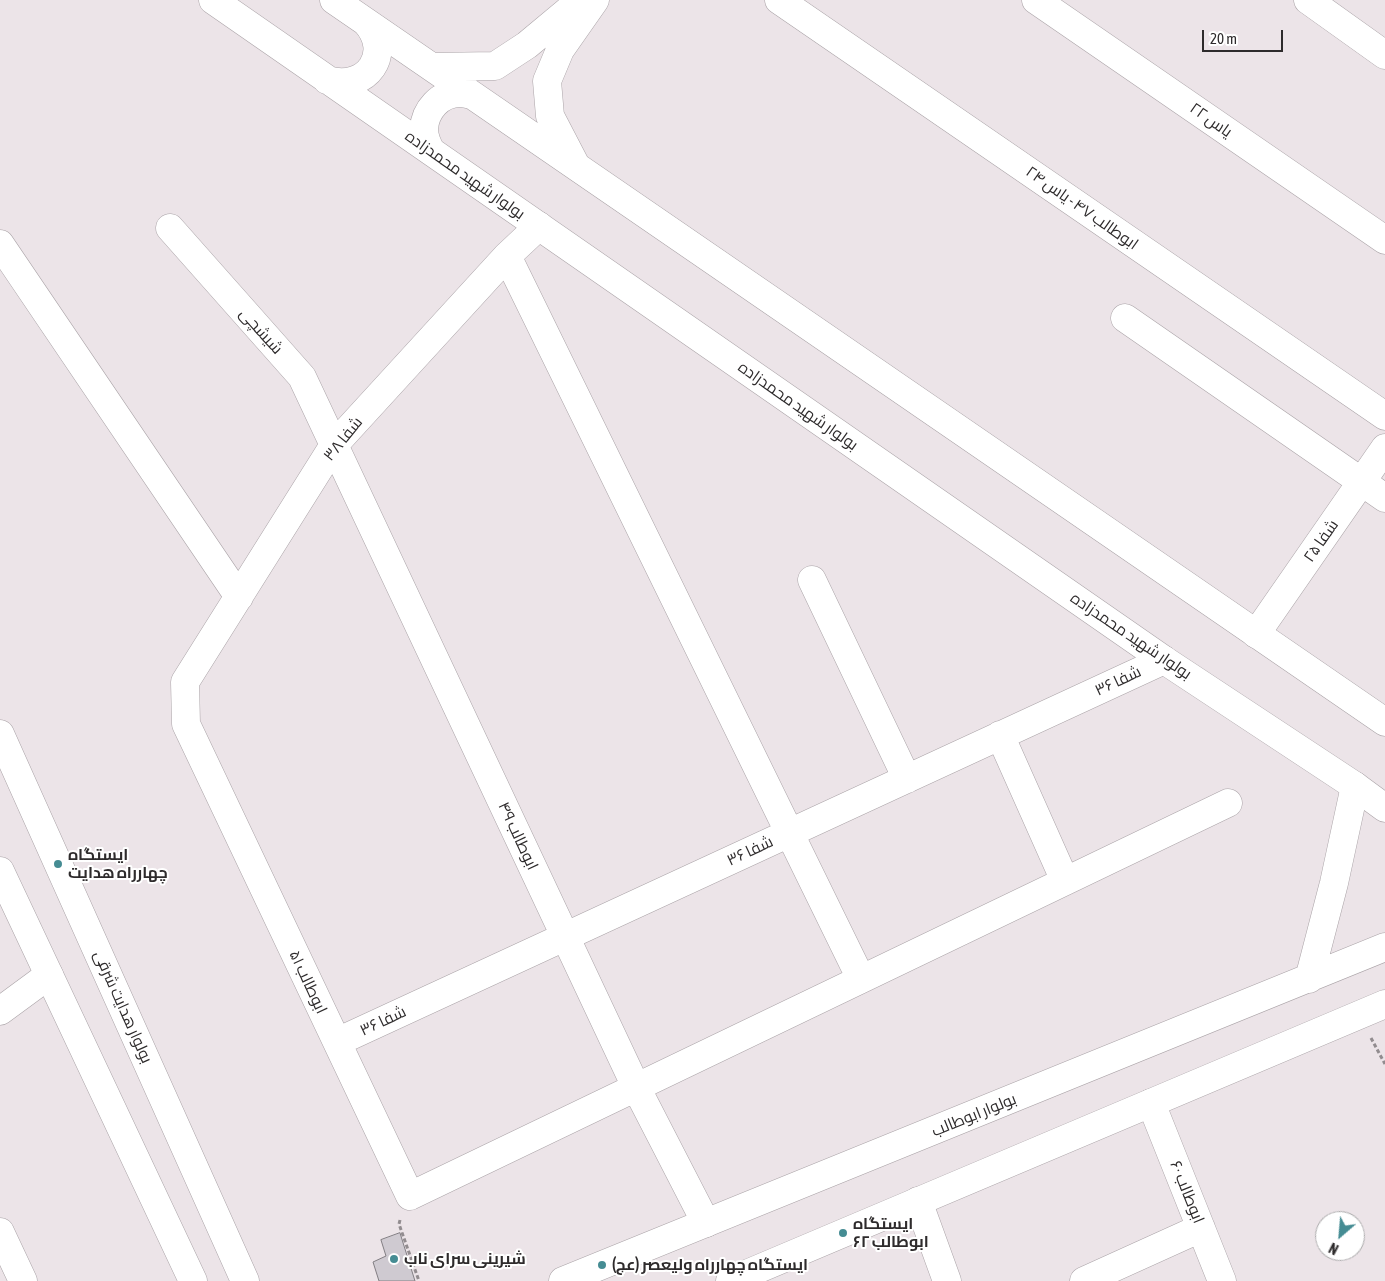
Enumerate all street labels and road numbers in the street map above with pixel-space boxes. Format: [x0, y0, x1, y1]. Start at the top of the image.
street label: یاس ۲۲ [1186, 99, 1236, 141]
street label: بولوار شهید محمدزاده [401, 126, 529, 224]
street label: ابوطالب ۴۷ - یاس ۲۴ [1022, 162, 1142, 254]
street label: شیشچی [235, 304, 287, 358]
street label: بولوار شهید محمدزاده [734, 357, 862, 455]
street label: شفا ۳۸ [319, 413, 367, 465]
street label: شفا ۲۵ [1300, 516, 1342, 566]
street label: بولوار شهید محمدزاده [1067, 588, 1195, 684]
street label: شفا ۳۶ [1092, 662, 1144, 700]
street label: ابوطالب ۴۹ [494, 799, 542, 873]
street label: شفا ۳۶ [724, 832, 776, 870]
street label: ابوطالب ۵۱ [285, 947, 331, 1017]
street label: بولوار هدایت شرقی [90, 948, 156, 1066]
street label: شفا ۳۶ [357, 1002, 409, 1040]
street label: بولوار ابوطالب [929, 1089, 1019, 1141]
street label: ابوطالب ۶۰ [1166, 1158, 1208, 1226]

